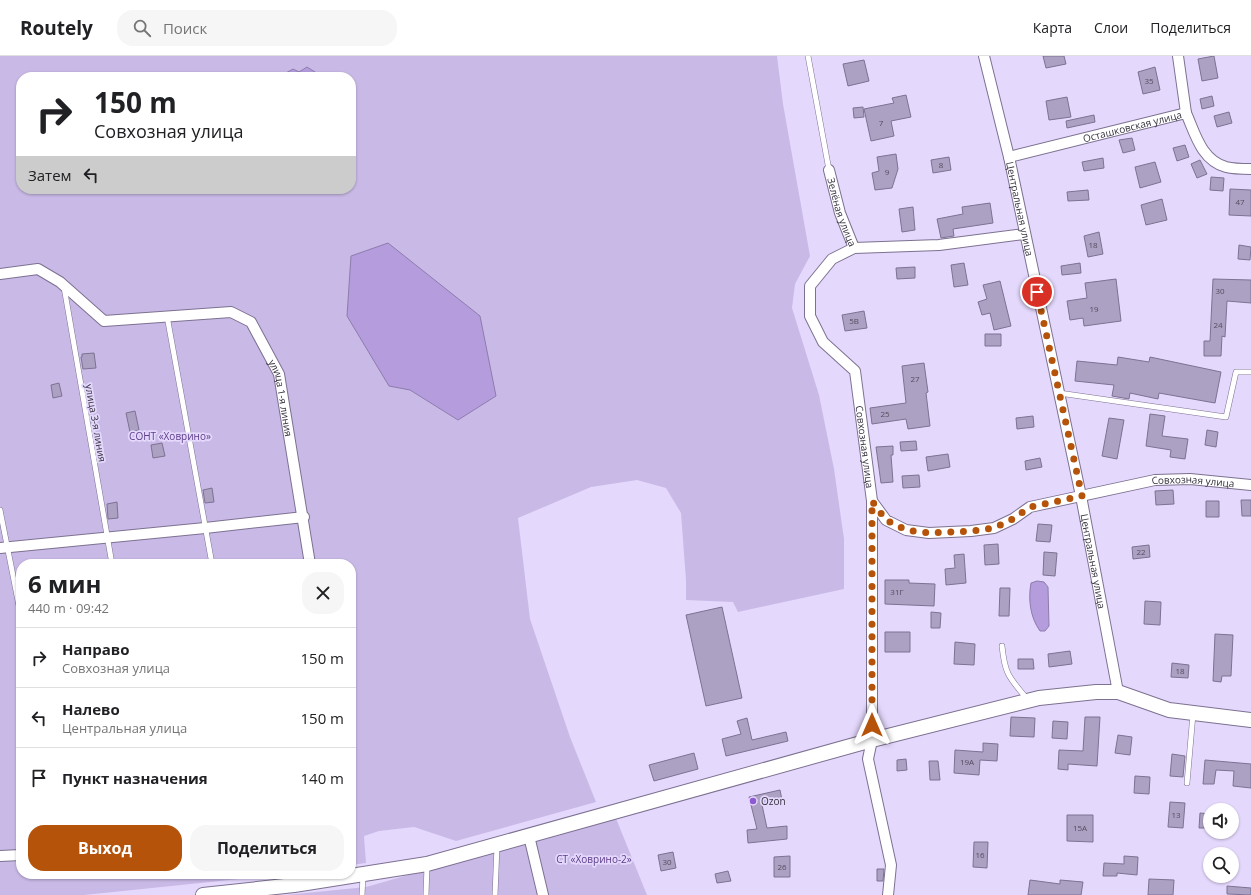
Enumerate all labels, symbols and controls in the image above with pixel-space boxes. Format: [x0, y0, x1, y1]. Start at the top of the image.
search box [117, 10, 397, 46]
text: Routely [20, 15, 93, 41]
icon: search [131, 17, 153, 39]
text: Поиск [163, 18, 207, 38]
text: Карта [1033, 18, 1072, 37]
text: Слои [1094, 18, 1128, 37]
text: Поделиться [1150, 18, 1231, 37]
house number: 35 [1144, 75, 1154, 86]
text: 150 m [94, 83, 177, 121]
icon: right [28, 88, 80, 140]
street label: Осташковская улица [1081, 107, 1183, 145]
house number: 7 [879, 117, 884, 128]
text: Совхозная улица [94, 119, 244, 143]
house number: 8 [939, 159, 944, 170]
street label: Центральная улица [1003, 160, 1037, 257]
icon: left [80, 164, 102, 186]
text: Затем [28, 165, 72, 185]
house number: 9 [885, 166, 890, 177]
street label: Зелёная улица [824, 176, 860, 249]
house number: 47 [1235, 196, 1245, 207]
house number: 18 [1088, 239, 1098, 250]
pin [1020, 275, 1054, 309]
icon: arrive [1026, 281, 1048, 303]
house number: 30 [1215, 285, 1225, 296]
house number: 19 [1089, 303, 1099, 314]
house number: 5В [849, 315, 859, 326]
house number: 24 [1213, 319, 1223, 330]
street label: улица 1-я линия [265, 357, 296, 437]
house number: 27 [910, 373, 920, 384]
street label: улица 3-я линия [82, 383, 110, 463]
street label: Совхозная улица [853, 405, 877, 489]
house number: 25 [880, 408, 890, 419]
park label: СОНТ «Ховрино» [129, 429, 211, 443]
street label: Совхозная улица [1150, 472, 1235, 490]
street label: Центральная улица [1077, 513, 1109, 610]
house number: 22 [1136, 546, 1146, 557]
text: 6 мин [28, 567, 101, 600]
button: close [302, 572, 344, 614]
house number: 31Г [890, 586, 904, 597]
text: 440 m · 09:42 [28, 599, 109, 617]
text: Направо [62, 639, 130, 659]
icon: right [28, 647, 50, 669]
text: 150 m [300, 648, 344, 668]
text: Совхозная улица [62, 659, 170, 677]
house number: 18 [1175, 665, 1185, 676]
text: Налево [62, 699, 120, 719]
position arrow [851, 704, 893, 746]
icon: left [28, 707, 50, 729]
text: 150 m [300, 708, 344, 728]
text: Центральная улица [62, 719, 187, 737]
house number: 19А [960, 756, 975, 767]
icon: arrive [28, 767, 50, 789]
text: Пункт назначения [62, 768, 208, 788]
text: 140 m [300, 768, 344, 788]
place label: Ozon [761, 794, 786, 808]
marker: Ozon [748, 796, 758, 806]
map controls [1203, 803, 1239, 883]
button: sound [1203, 803, 1239, 839]
house number: 13 [1171, 809, 1181, 820]
house number: 15А [1073, 822, 1088, 833]
button: Выход [28, 825, 182, 871]
button: Поделиться [190, 825, 344, 871]
button: search [1203, 847, 1239, 883]
house number: 16 [975, 849, 985, 860]
park label: СТ «Ховрино-2» [556, 852, 632, 866]
house number: 30 [662, 856, 672, 867]
house number: 26 [777, 861, 787, 872]

